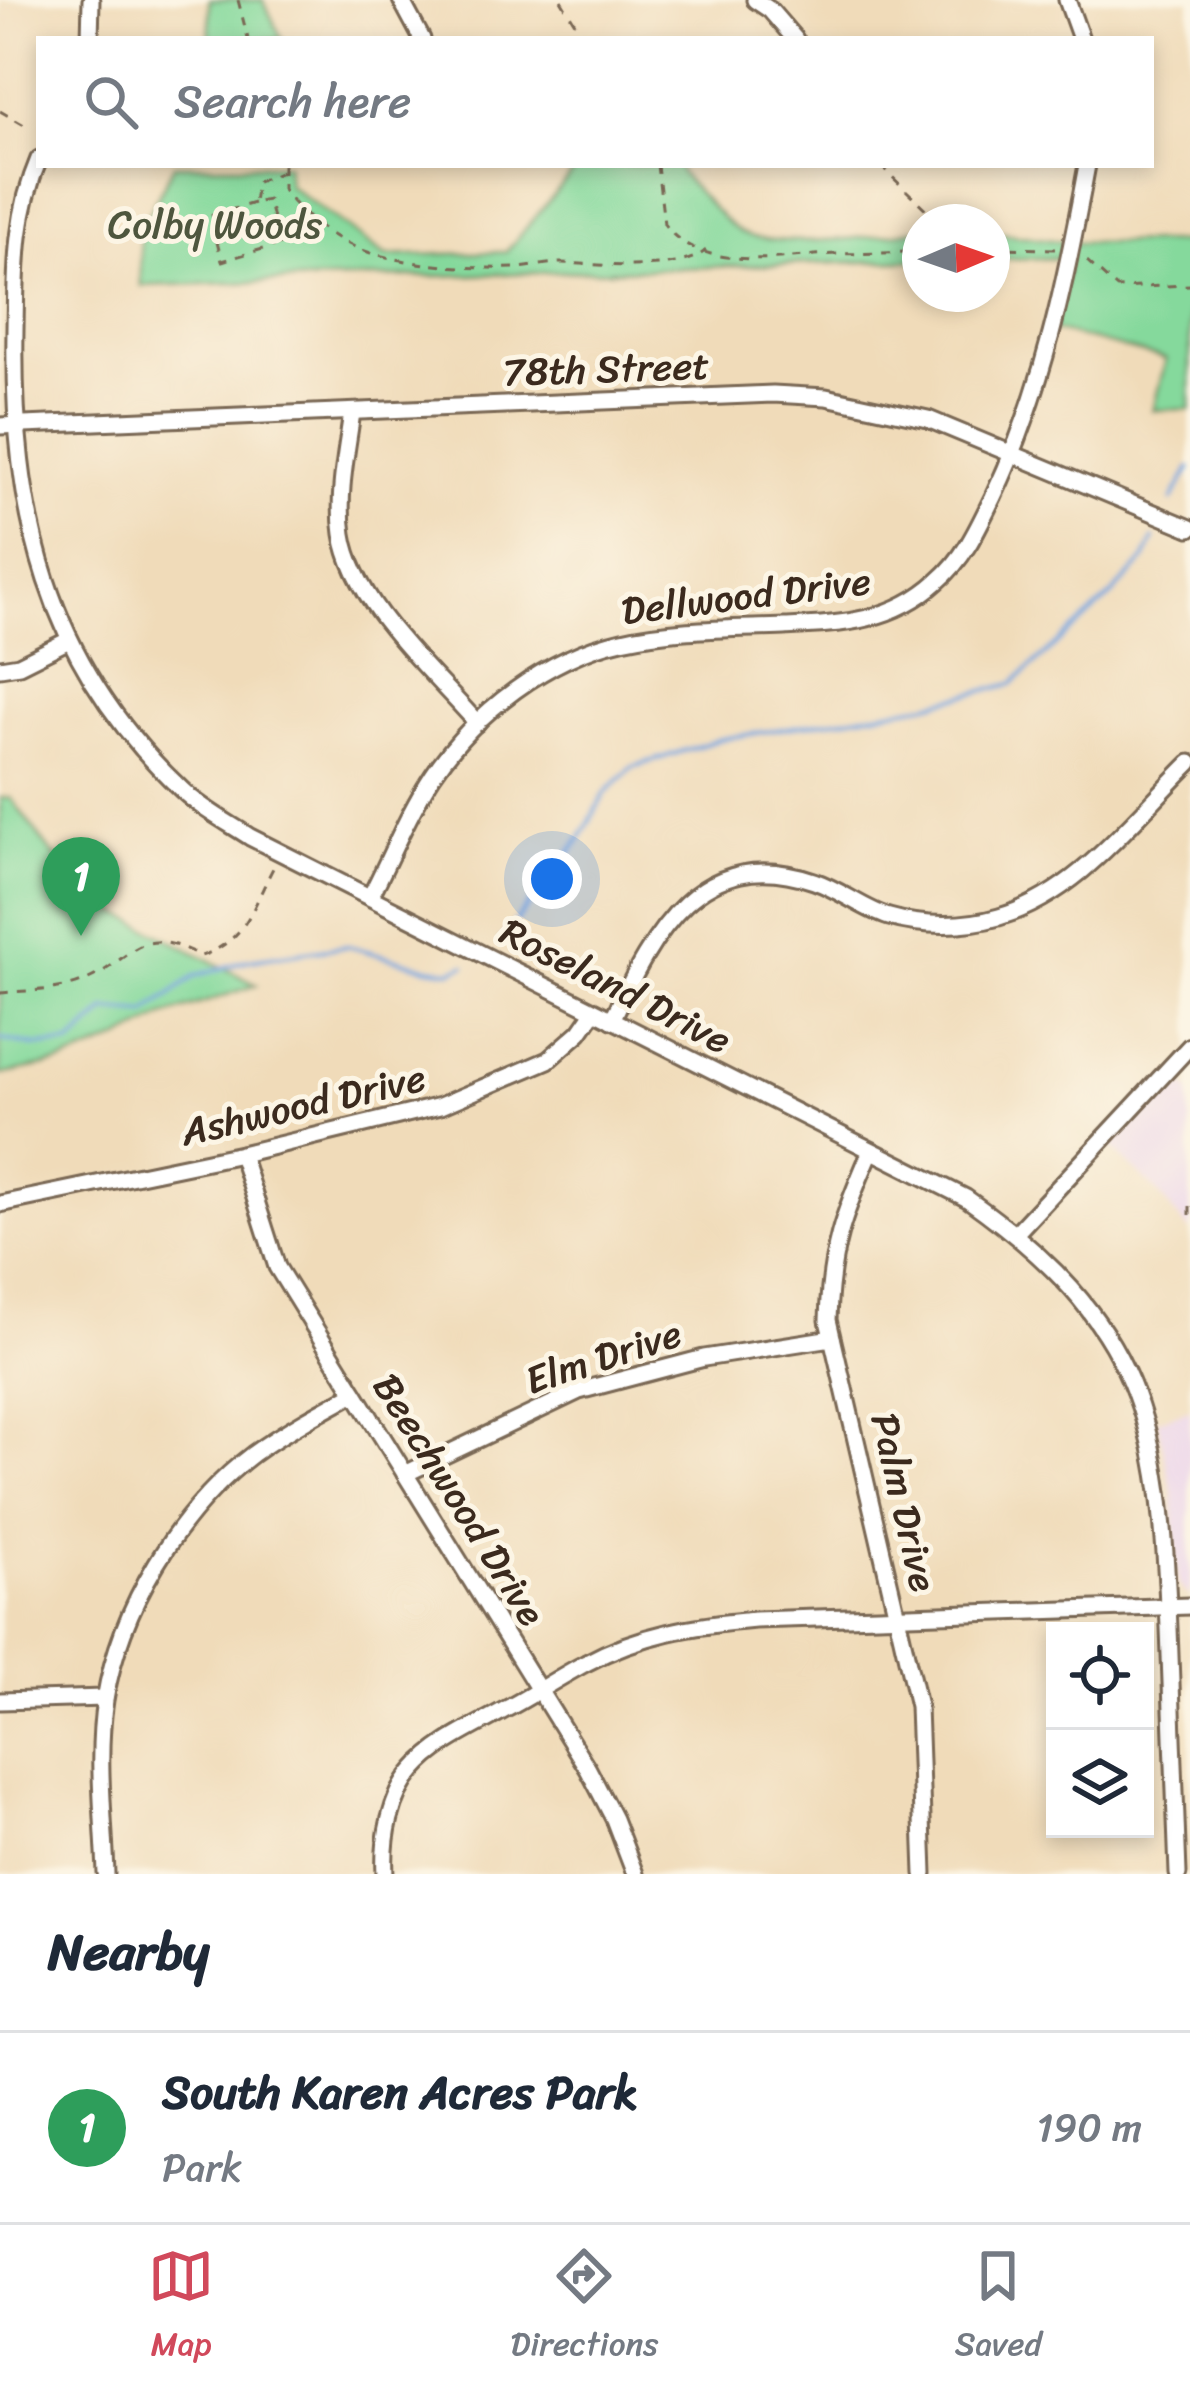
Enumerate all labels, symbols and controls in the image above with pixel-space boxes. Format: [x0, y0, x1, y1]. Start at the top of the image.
search box [36, 36, 1154, 168]
text: Search here [174, 62, 411, 142]
icon: search [78, 69, 144, 135]
park label: Colby Woods [108, 190, 322, 259]
north arrow [902, 204, 1010, 312]
street label: 78th Street [502, 330, 711, 407]
street label: Dellwood Drive [617, 546, 875, 645]
pin: 1 [42, 837, 120, 936]
your location [522, 849, 582, 909]
street label: Roseland Drive [488, 897, 744, 1073]
street label: Ashwood Drive [173, 1043, 432, 1166]
street label: Elm Drive [516, 1299, 690, 1414]
street label: Beechwood Drive [354, 1359, 565, 1640]
street label: Palm Drive [850, 1406, 959, 1598]
map controls [1046, 1622, 1154, 1838]
button: locate [1046, 1622, 1154, 1730]
button: layers [1046, 1730, 1154, 1838]
text: Nearby [48, 1907, 209, 1997]
text: South Karen Acres Park [162, 2053, 638, 2133]
text: 1 [79, 2093, 95, 2162]
text: 190 m [1037, 2093, 1142, 2162]
text: Park [162, 2133, 242, 2202]
tab: Map [148, 2243, 214, 2373]
tab: Directions [511, 2243, 658, 2373]
tab: Saved [955, 2243, 1042, 2373]

